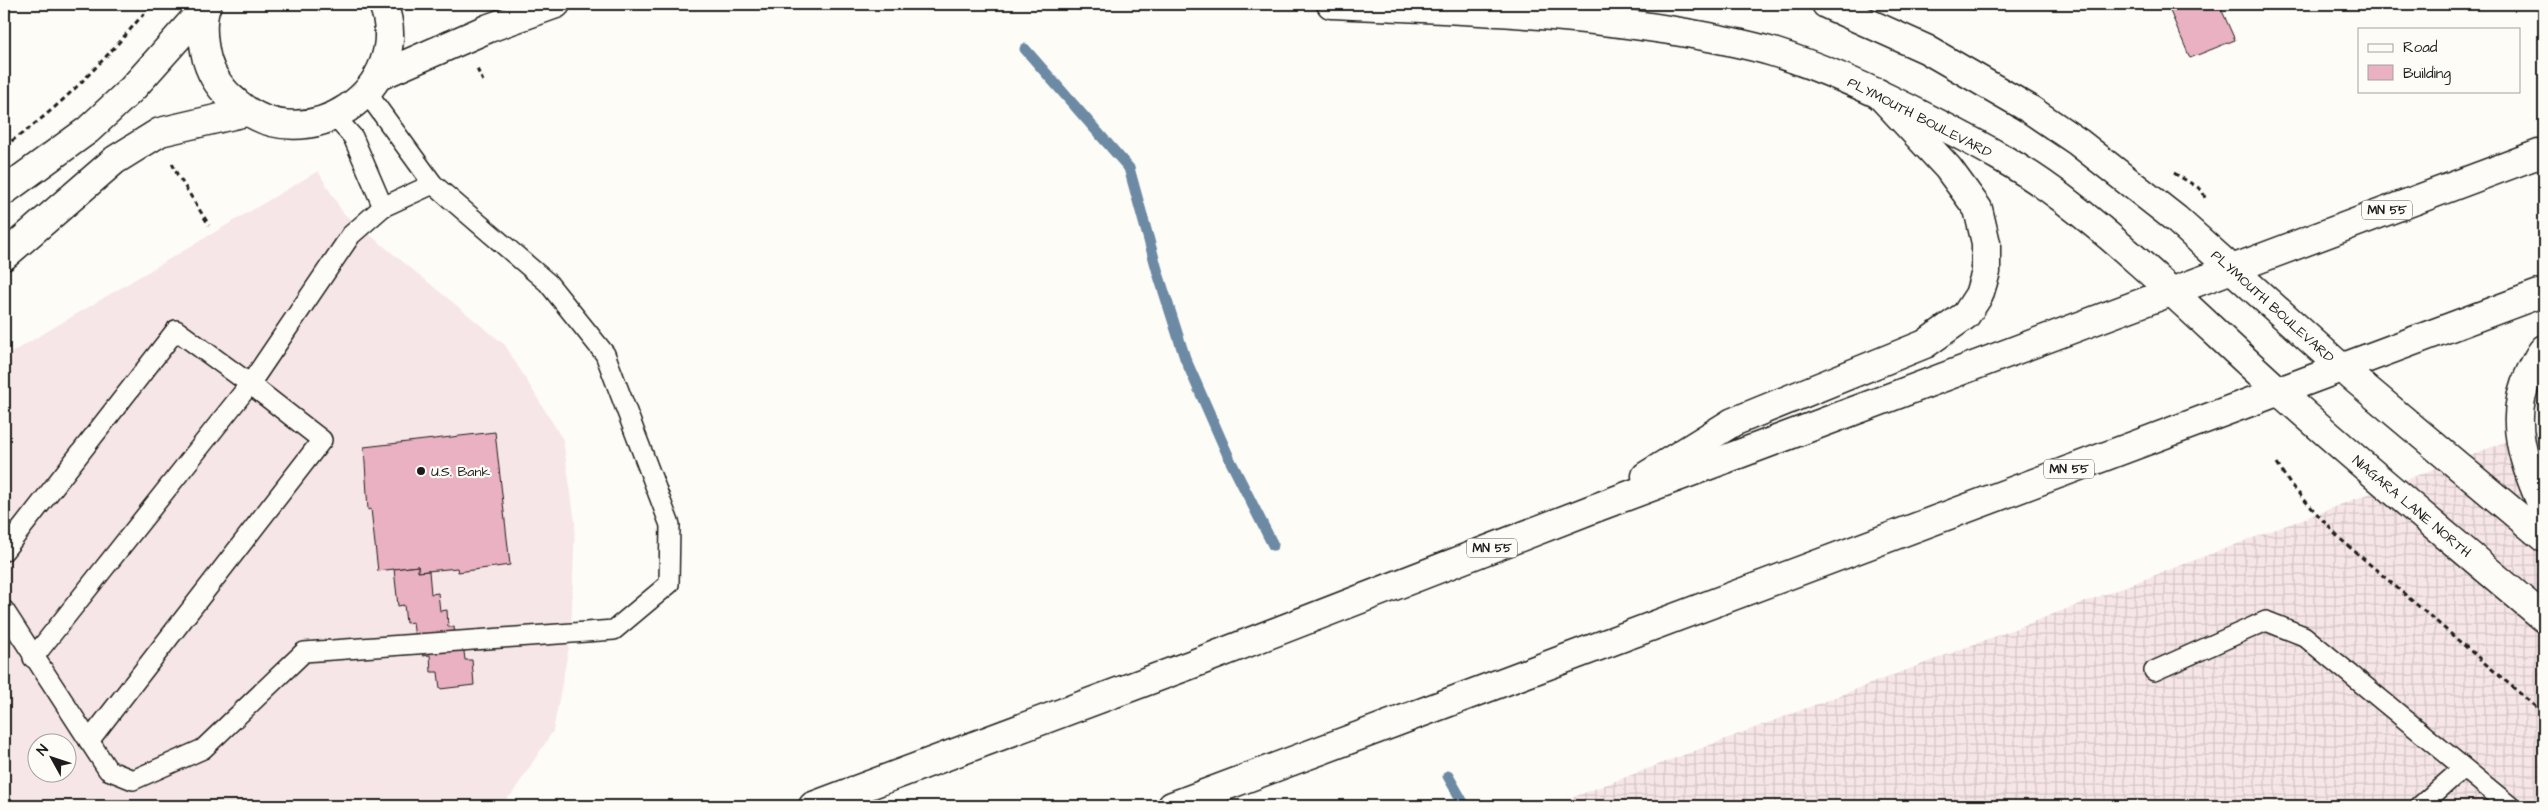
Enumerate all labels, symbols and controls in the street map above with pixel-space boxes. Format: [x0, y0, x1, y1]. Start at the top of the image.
legend [2358, 28, 2520, 92]
text: Road [2403, 37, 2438, 58]
text: Building [2403, 63, 2451, 85]
street label: PLYMOUTH BOULEVARD [1844, 73, 1995, 163]
road number: MN 55 [2362, 200, 2412, 220]
street label: PLYMOUTH BOULEVARD [2206, 246, 2338, 368]
street label: NIAGARA LANE NORTH [2348, 451, 2476, 563]
road number: MN 55 [2044, 459, 2094, 478]
place label: U.S. Bank [431, 462, 490, 482]
marker: U.S. Bank [415, 465, 427, 477]
road number: MN 55 [1467, 538, 1517, 558]
north arrow [28, 732, 78, 782]
text: N [32, 740, 53, 760]

